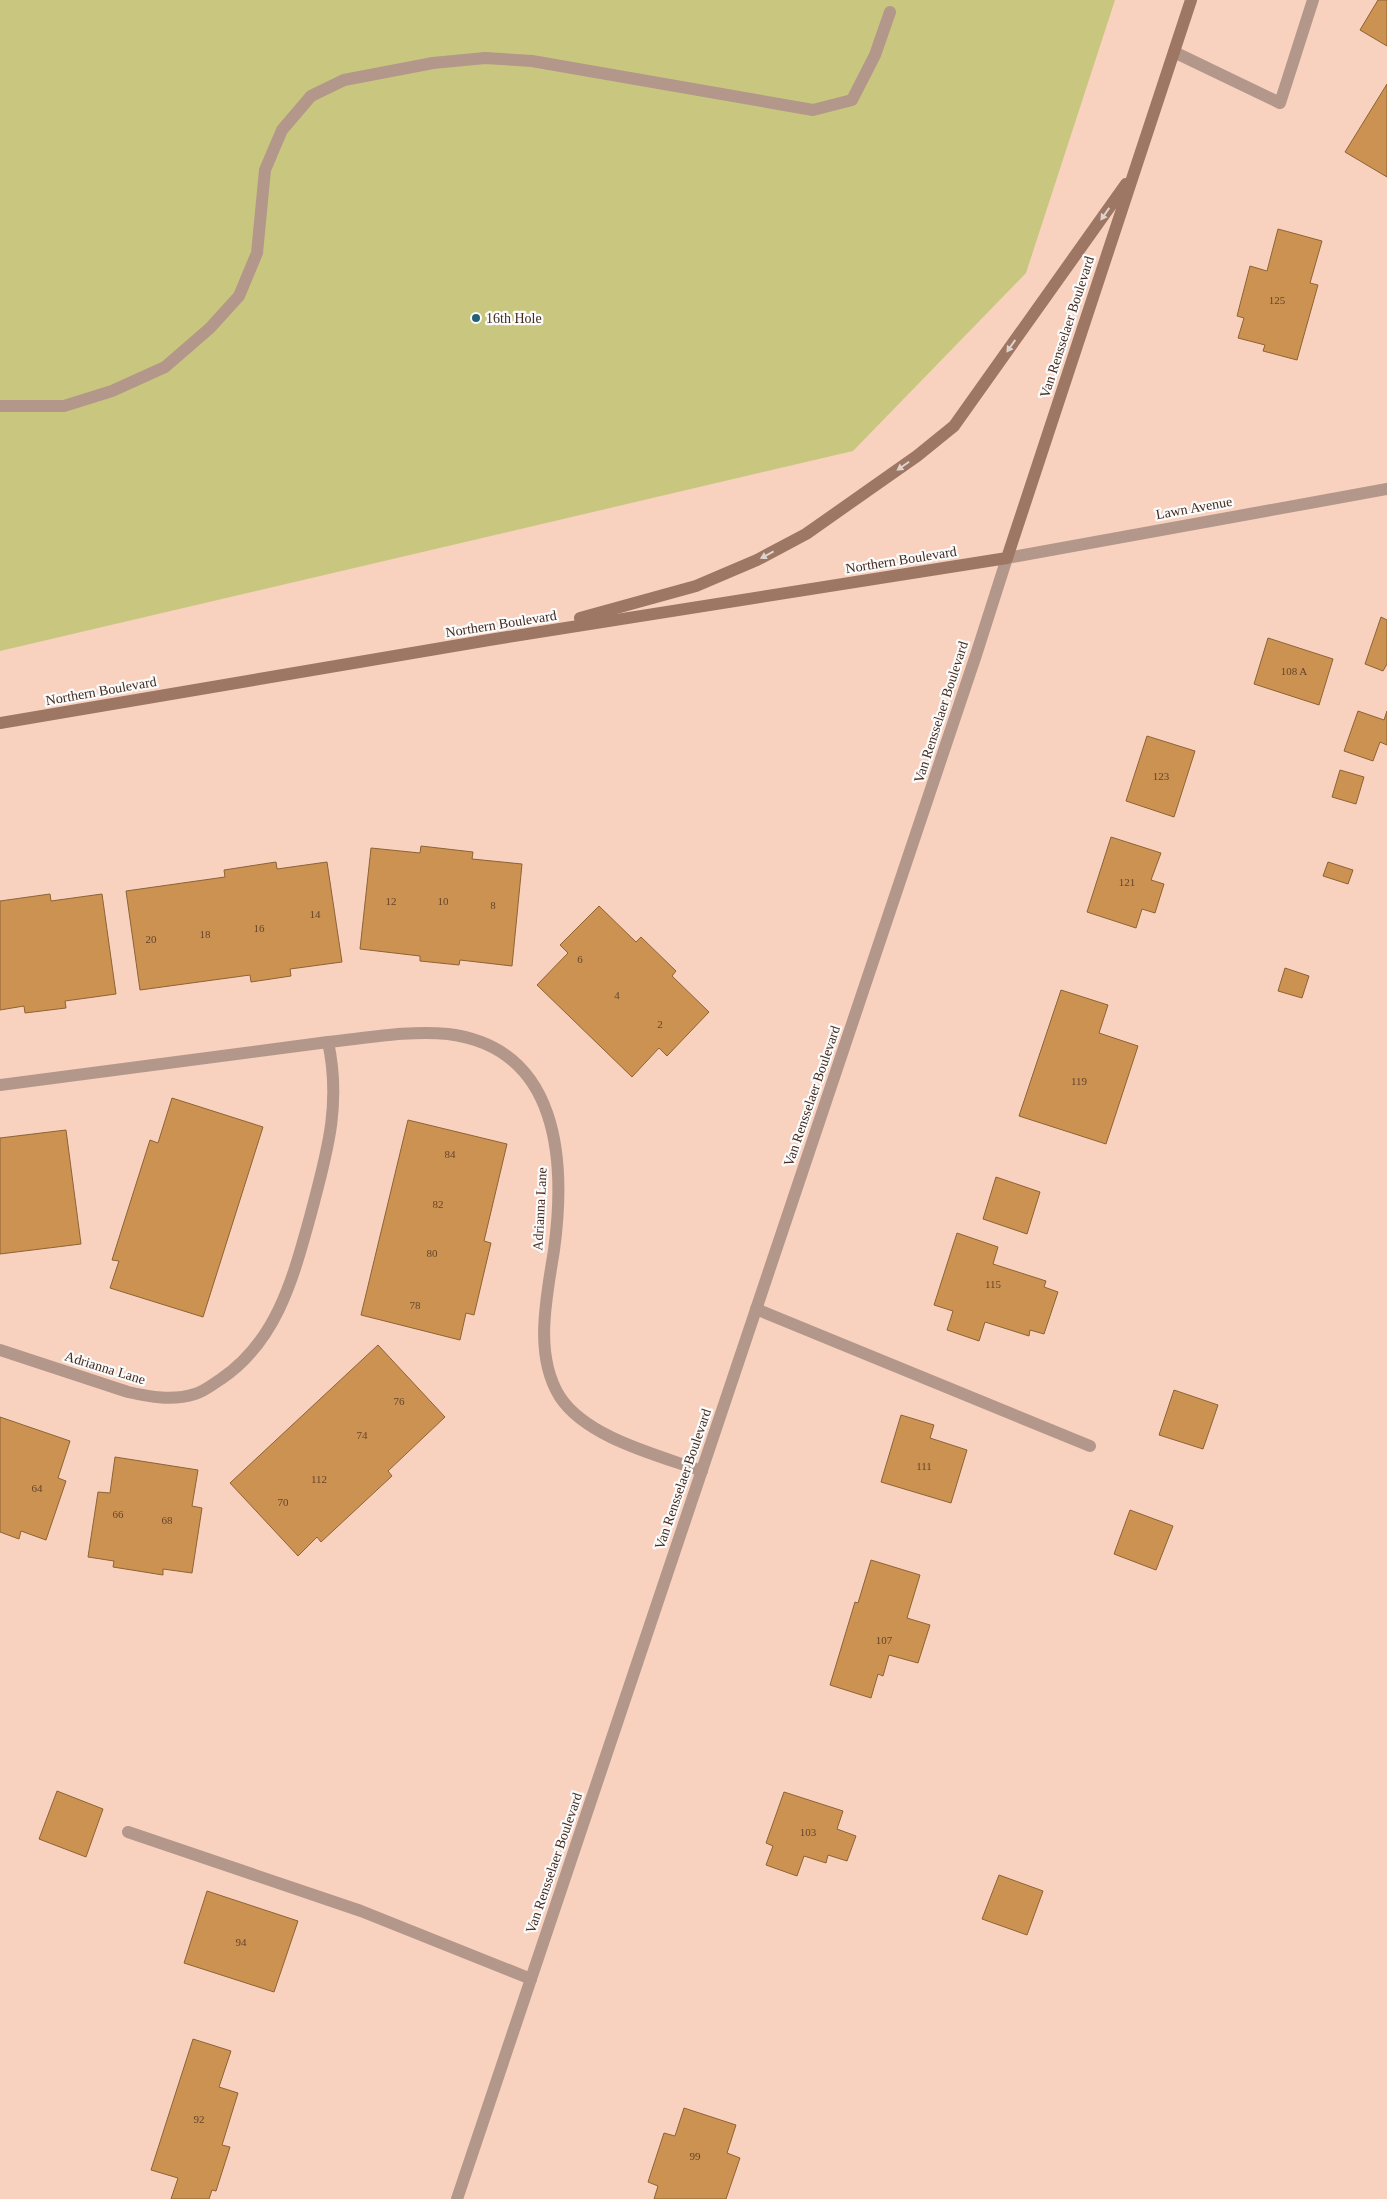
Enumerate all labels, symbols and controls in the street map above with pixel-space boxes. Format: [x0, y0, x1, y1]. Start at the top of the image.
one-way arrow [1100, 207, 1110, 221]
street label: Van Rensselaer Boulevard [1037, 254, 1097, 400]
house number: 125 [1269, 294, 1286, 306]
place label: 16th Hole [486, 311, 542, 326]
marker: 16th Hole [470, 312, 482, 324]
one-way arrow [1005, 339, 1016, 352]
one-way arrow [896, 461, 910, 471]
street label: Lawn Avenue [1155, 494, 1233, 522]
street label: Northern Boulevard [844, 544, 958, 576]
one-way arrow [760, 551, 775, 559]
street label: Northern Boulevard [444, 608, 558, 640]
street label: Van Rensselaer Boulevard [911, 639, 971, 785]
house number: 108 A [1281, 665, 1307, 677]
street label: Northern Boulevard [44, 674, 158, 708]
house number: 123 [1153, 770, 1170, 782]
house number: 121 [1119, 876, 1135, 888]
house number: 12 [386, 895, 397, 907]
house number: 10 [438, 895, 449, 907]
house number: 8 [490, 899, 496, 911]
house number: 14 [310, 908, 321, 920]
house number: 16 [254, 922, 265, 934]
house number: 18 [200, 928, 211, 940]
house number: 20 [146, 933, 157, 945]
house number: 6 [577, 953, 583, 965]
house number: 4 [614, 989, 620, 1001]
house number: 2 [657, 1018, 663, 1030]
street label: Van Rensselaer Boulevard [781, 1024, 843, 1168]
house number: 119 [1071, 1075, 1088, 1087]
house number: 84 [445, 1148, 456, 1160]
street label: Adrianna Lane [530, 1167, 550, 1251]
house number: 82 [433, 1198, 444, 1210]
house number: 80 [427, 1247, 438, 1259]
house number: 115 [985, 1278, 1002, 1290]
house number: 78 [410, 1299, 421, 1311]
street label: Adrianna Lane [63, 1349, 147, 1387]
house number: 76 [394, 1395, 405, 1407]
street label: Van Rensselaer Boulevard [652, 1407, 714, 1551]
house number: 74 [357, 1429, 368, 1441]
house number: 111 [916, 1460, 932, 1472]
house number: 112 [311, 1473, 327, 1485]
house number: 64 [32, 1482, 43, 1494]
house number: 70 [278, 1496, 289, 1508]
house number: 66 [113, 1508, 124, 1520]
house number: 68 [162, 1514, 173, 1526]
house number: 107 [876, 1634, 893, 1646]
street label: Van Rensselaer Boulevard [523, 1791, 585, 1935]
house number: 103 [800, 1826, 817, 1838]
house number: 94 [236, 1936, 247, 1948]
house number: 92 [194, 2113, 205, 2125]
house number: 99 [690, 2150, 701, 2162]

